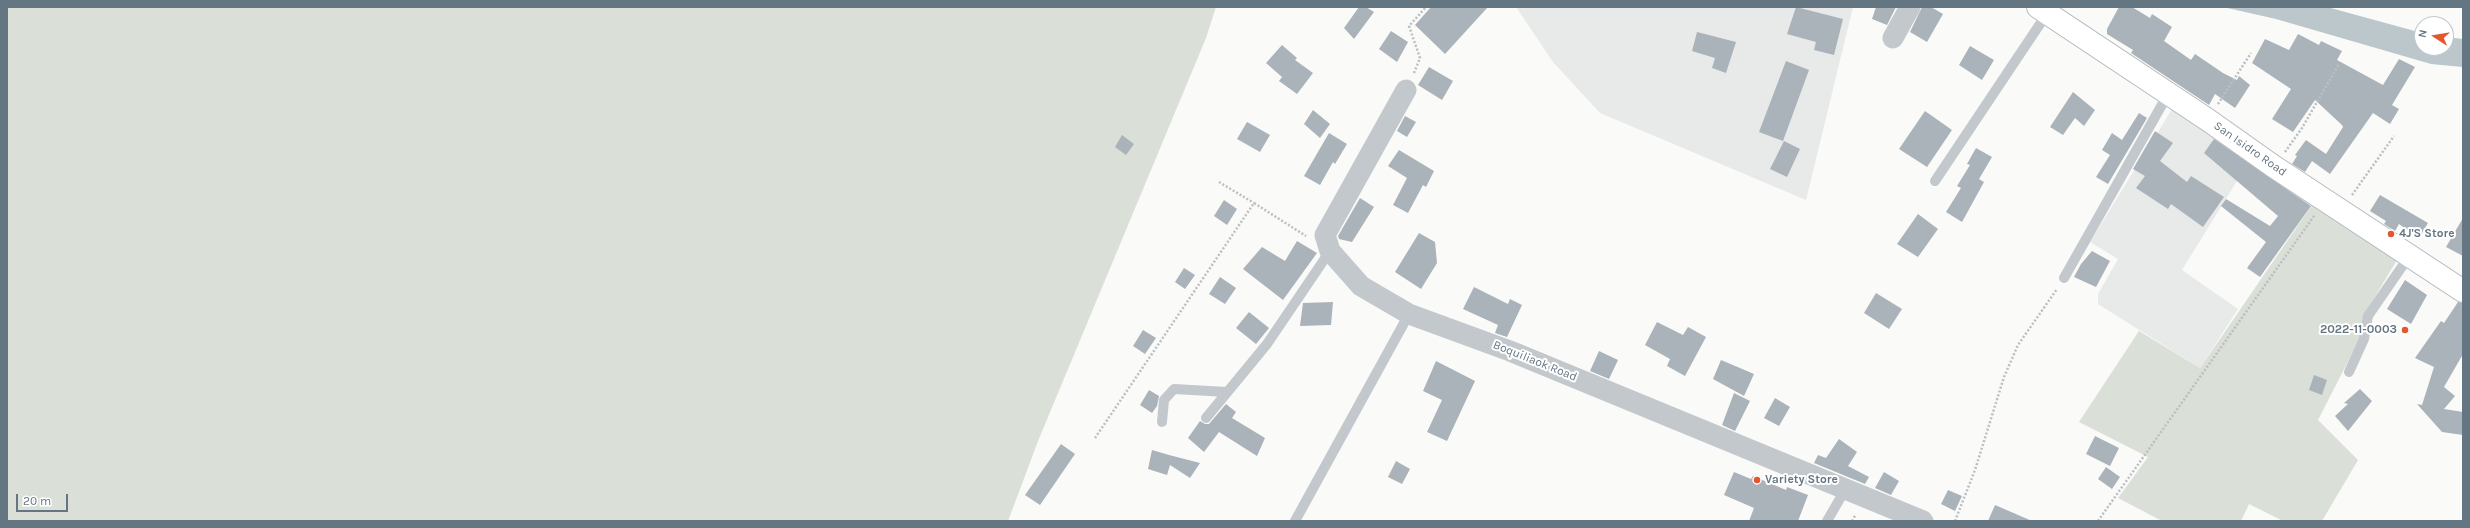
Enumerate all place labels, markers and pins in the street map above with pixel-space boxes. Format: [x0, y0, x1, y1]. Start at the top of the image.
place label: 4J'S Store [2399, 227, 2455, 241]
marker: 4J'S Store [2386, 229, 2396, 239]
place label: 2022-11-0003 [2320, 323, 2397, 337]
marker: 2022-11-0003 [2400, 325, 2410, 335]
place label: Variety Store [1765, 473, 1838, 487]
marker: Variety Store [1752, 475, 1762, 485]

